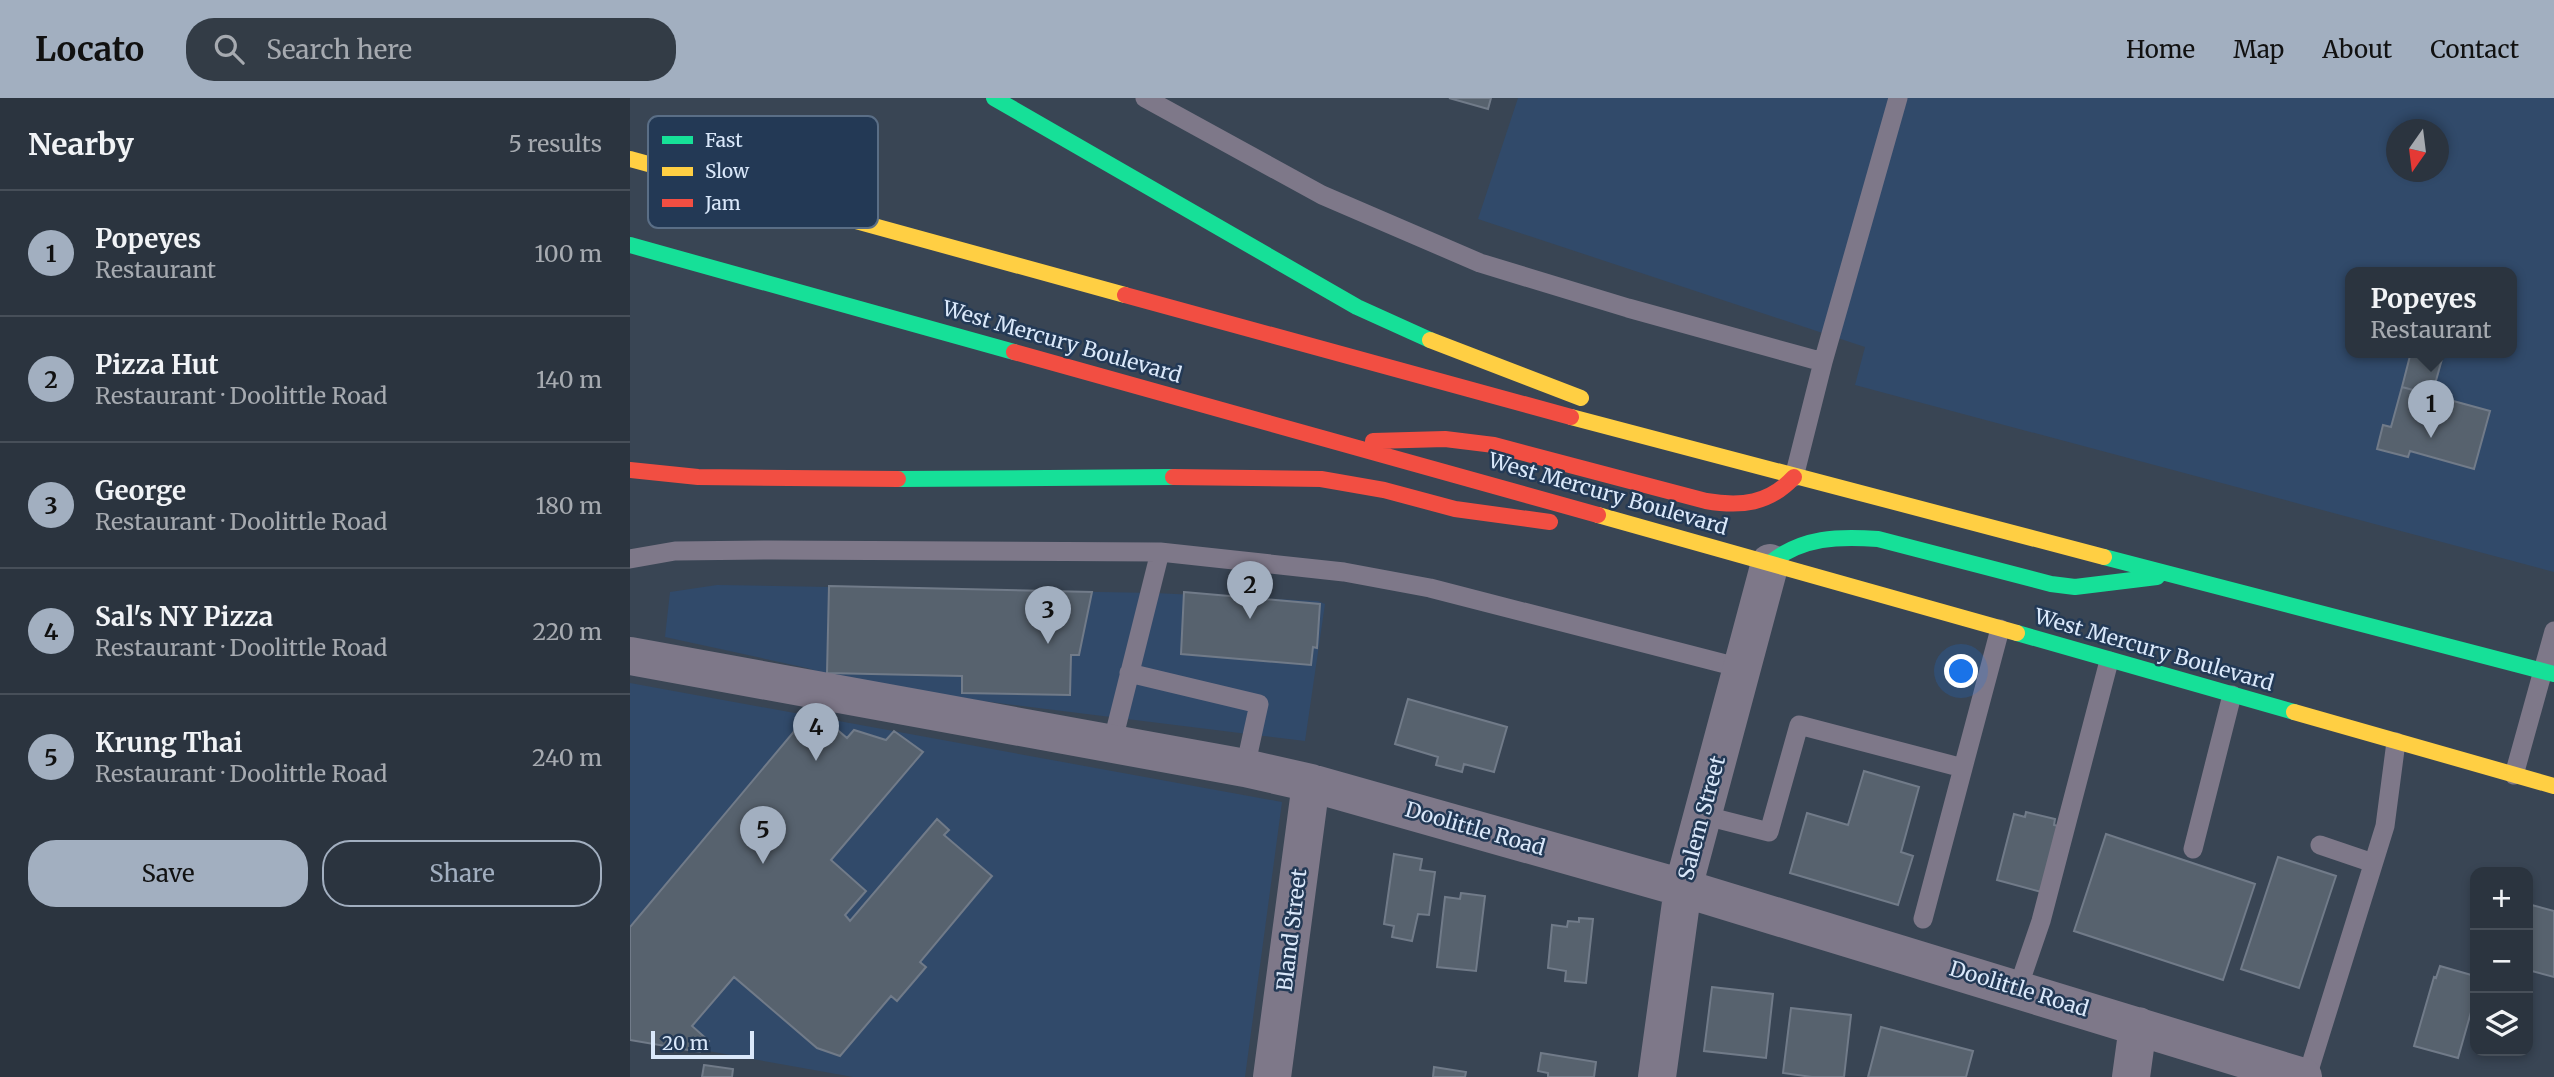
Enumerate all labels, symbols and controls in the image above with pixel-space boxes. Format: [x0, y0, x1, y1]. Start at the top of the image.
search box [186, 18, 676, 81]
text: Locato [35, 29, 144, 70]
icon: search [210, 30, 248, 68]
text: Search here [266, 33, 412, 66]
text: Home [2126, 34, 2195, 65]
text: Map [2233, 34, 2284, 65]
text: About [2322, 34, 2392, 65]
text: Contact [2430, 34, 2519, 65]
legend [648, 116, 878, 228]
north arrow [2386, 119, 2449, 182]
text: Nearby [28, 125, 134, 163]
text: Fast [705, 128, 743, 152]
text: 5 results [508, 129, 602, 158]
text: Slow [705, 159, 750, 183]
text: Jam [704, 191, 741, 215]
text: Popeyes [95, 222, 201, 255]
text: 1 [46, 239, 56, 268]
text: 100 m [534, 239, 602, 268]
text: Restaurant [95, 255, 216, 284]
popup [2345, 267, 2517, 358]
text: Popeyes [2370, 282, 2477, 315]
street label: West Mercury Boulevard [938, 294, 1185, 389]
text: Restaurant [2370, 315, 2492, 344]
text: Pizza Hut [95, 348, 219, 381]
text: 2 [44, 365, 58, 394]
text: 140 m [536, 365, 602, 394]
pin: 1 [2408, 380, 2454, 438]
text: Restaurant · Doolittle Road [95, 381, 387, 410]
street label: West Mercury Boulevard [1484, 446, 1731, 541]
text: George [95, 474, 186, 507]
text: 3 [44, 491, 58, 520]
text: 180 m [536, 491, 602, 520]
text: Restaurant · Doolittle Road [95, 507, 387, 536]
pin: 2 [1227, 561, 1273, 619]
pin: 3 [1025, 586, 1071, 644]
text: Sal's NY Pizza [95, 600, 273, 633]
street label: West Mercury Boulevard [2030, 602, 2277, 697]
text: 4 [44, 617, 58, 646]
text: 220 m [532, 617, 602, 646]
text: Restaurant · Doolittle Road [95, 633, 387, 662]
your location [1944, 654, 1978, 688]
pin: 4 [793, 703, 839, 761]
text: Krung Thai [95, 726, 242, 759]
text: 5 [44, 743, 58, 772]
text: 240 m [532, 743, 602, 772]
street label: Salem Street [1672, 753, 1731, 883]
text: Restaurant · Doolittle Road [95, 759, 387, 788]
street label: Doolittle Road [1402, 796, 1548, 861]
pin: 5 [740, 806, 786, 864]
button: Save [28, 840, 308, 907]
button: Share [322, 840, 602, 907]
street label: Bland Street [1271, 867, 1312, 993]
map controls [2470, 867, 2533, 1056]
button: + [2470, 867, 2533, 930]
button: − [2470, 930, 2533, 993]
street label: Doolittle Road [1946, 955, 2092, 1023]
button: layers [2470, 993, 2533, 1056]
scale bar [651, 1028, 754, 1060]
text: 20 m [662, 1031, 709, 1055]

